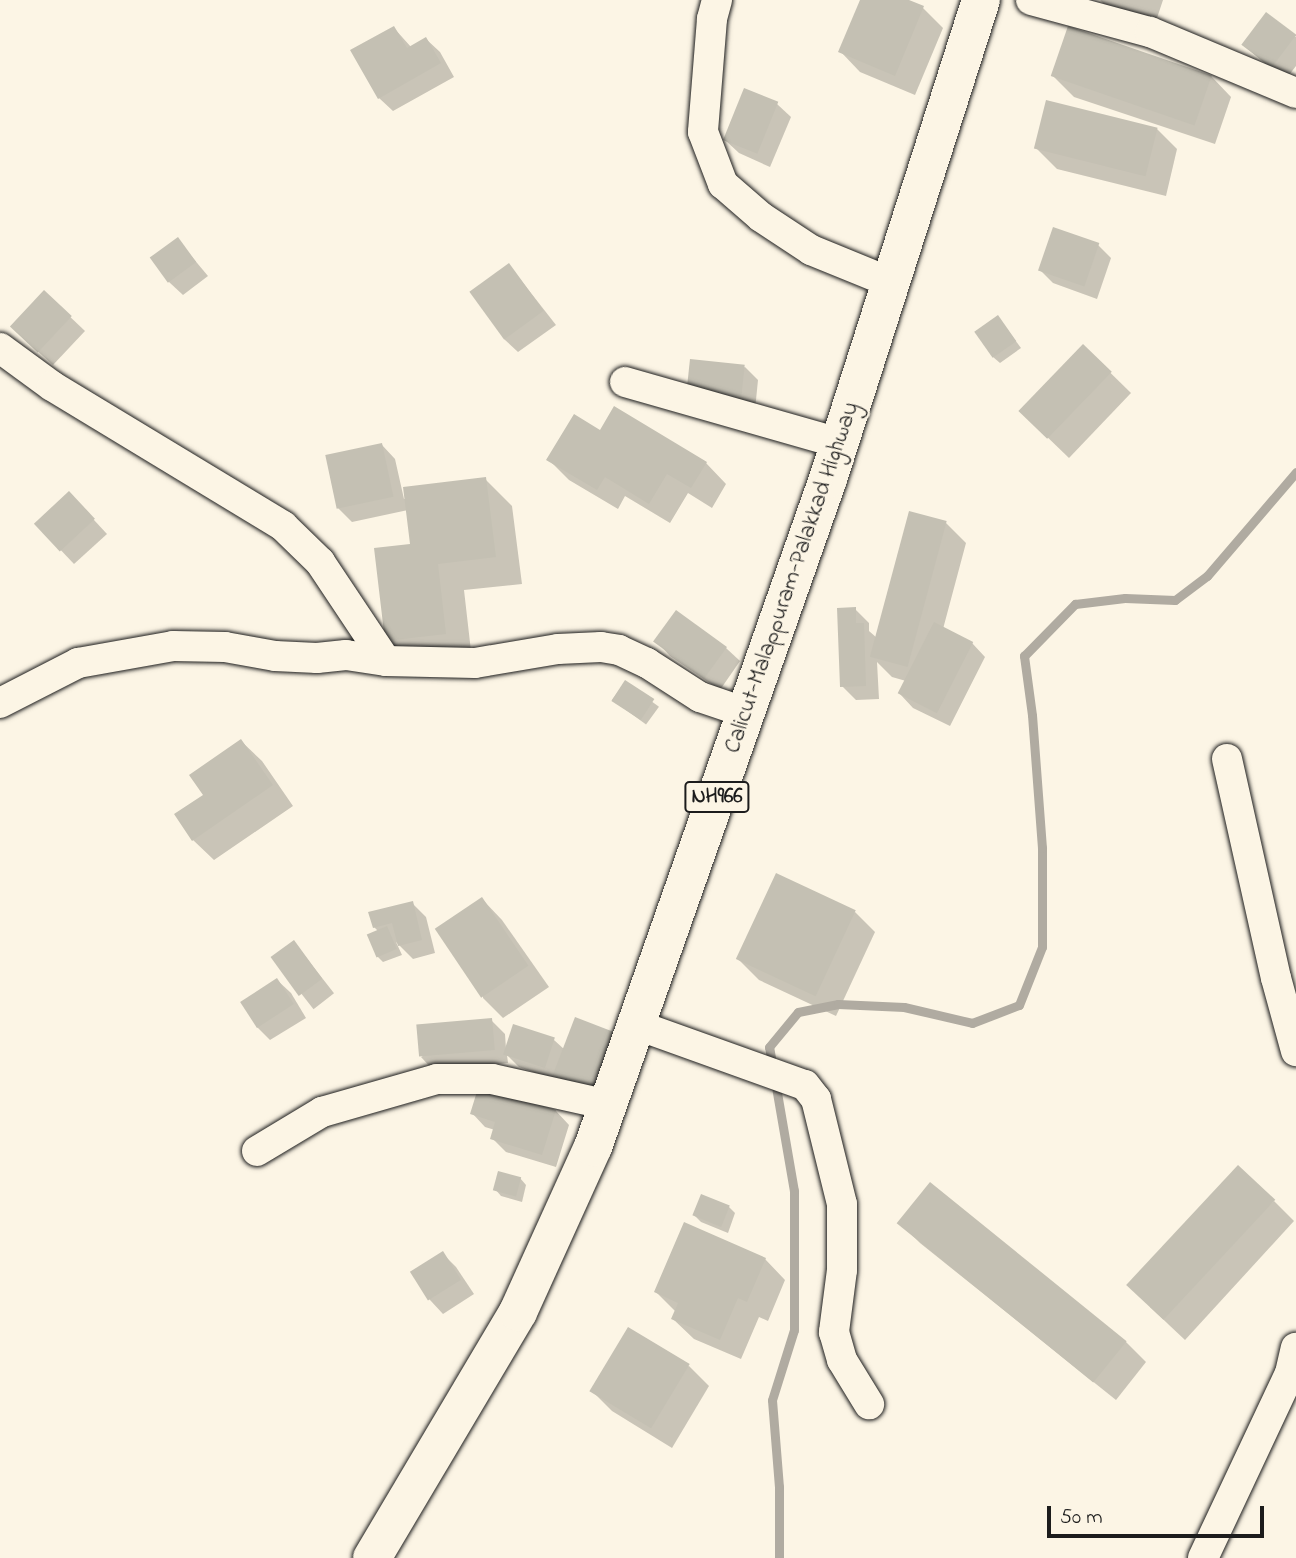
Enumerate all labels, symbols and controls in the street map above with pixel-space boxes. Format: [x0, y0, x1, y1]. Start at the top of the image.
street label: Calicut-Malappuram-Palakkad Highway [720, 399, 866, 757]
road number: NH966 [684, 780, 750, 814]
scale bar [1051, 1492, 1268, 1536]
text: 50 m [1060, 1503, 1103, 1533]

